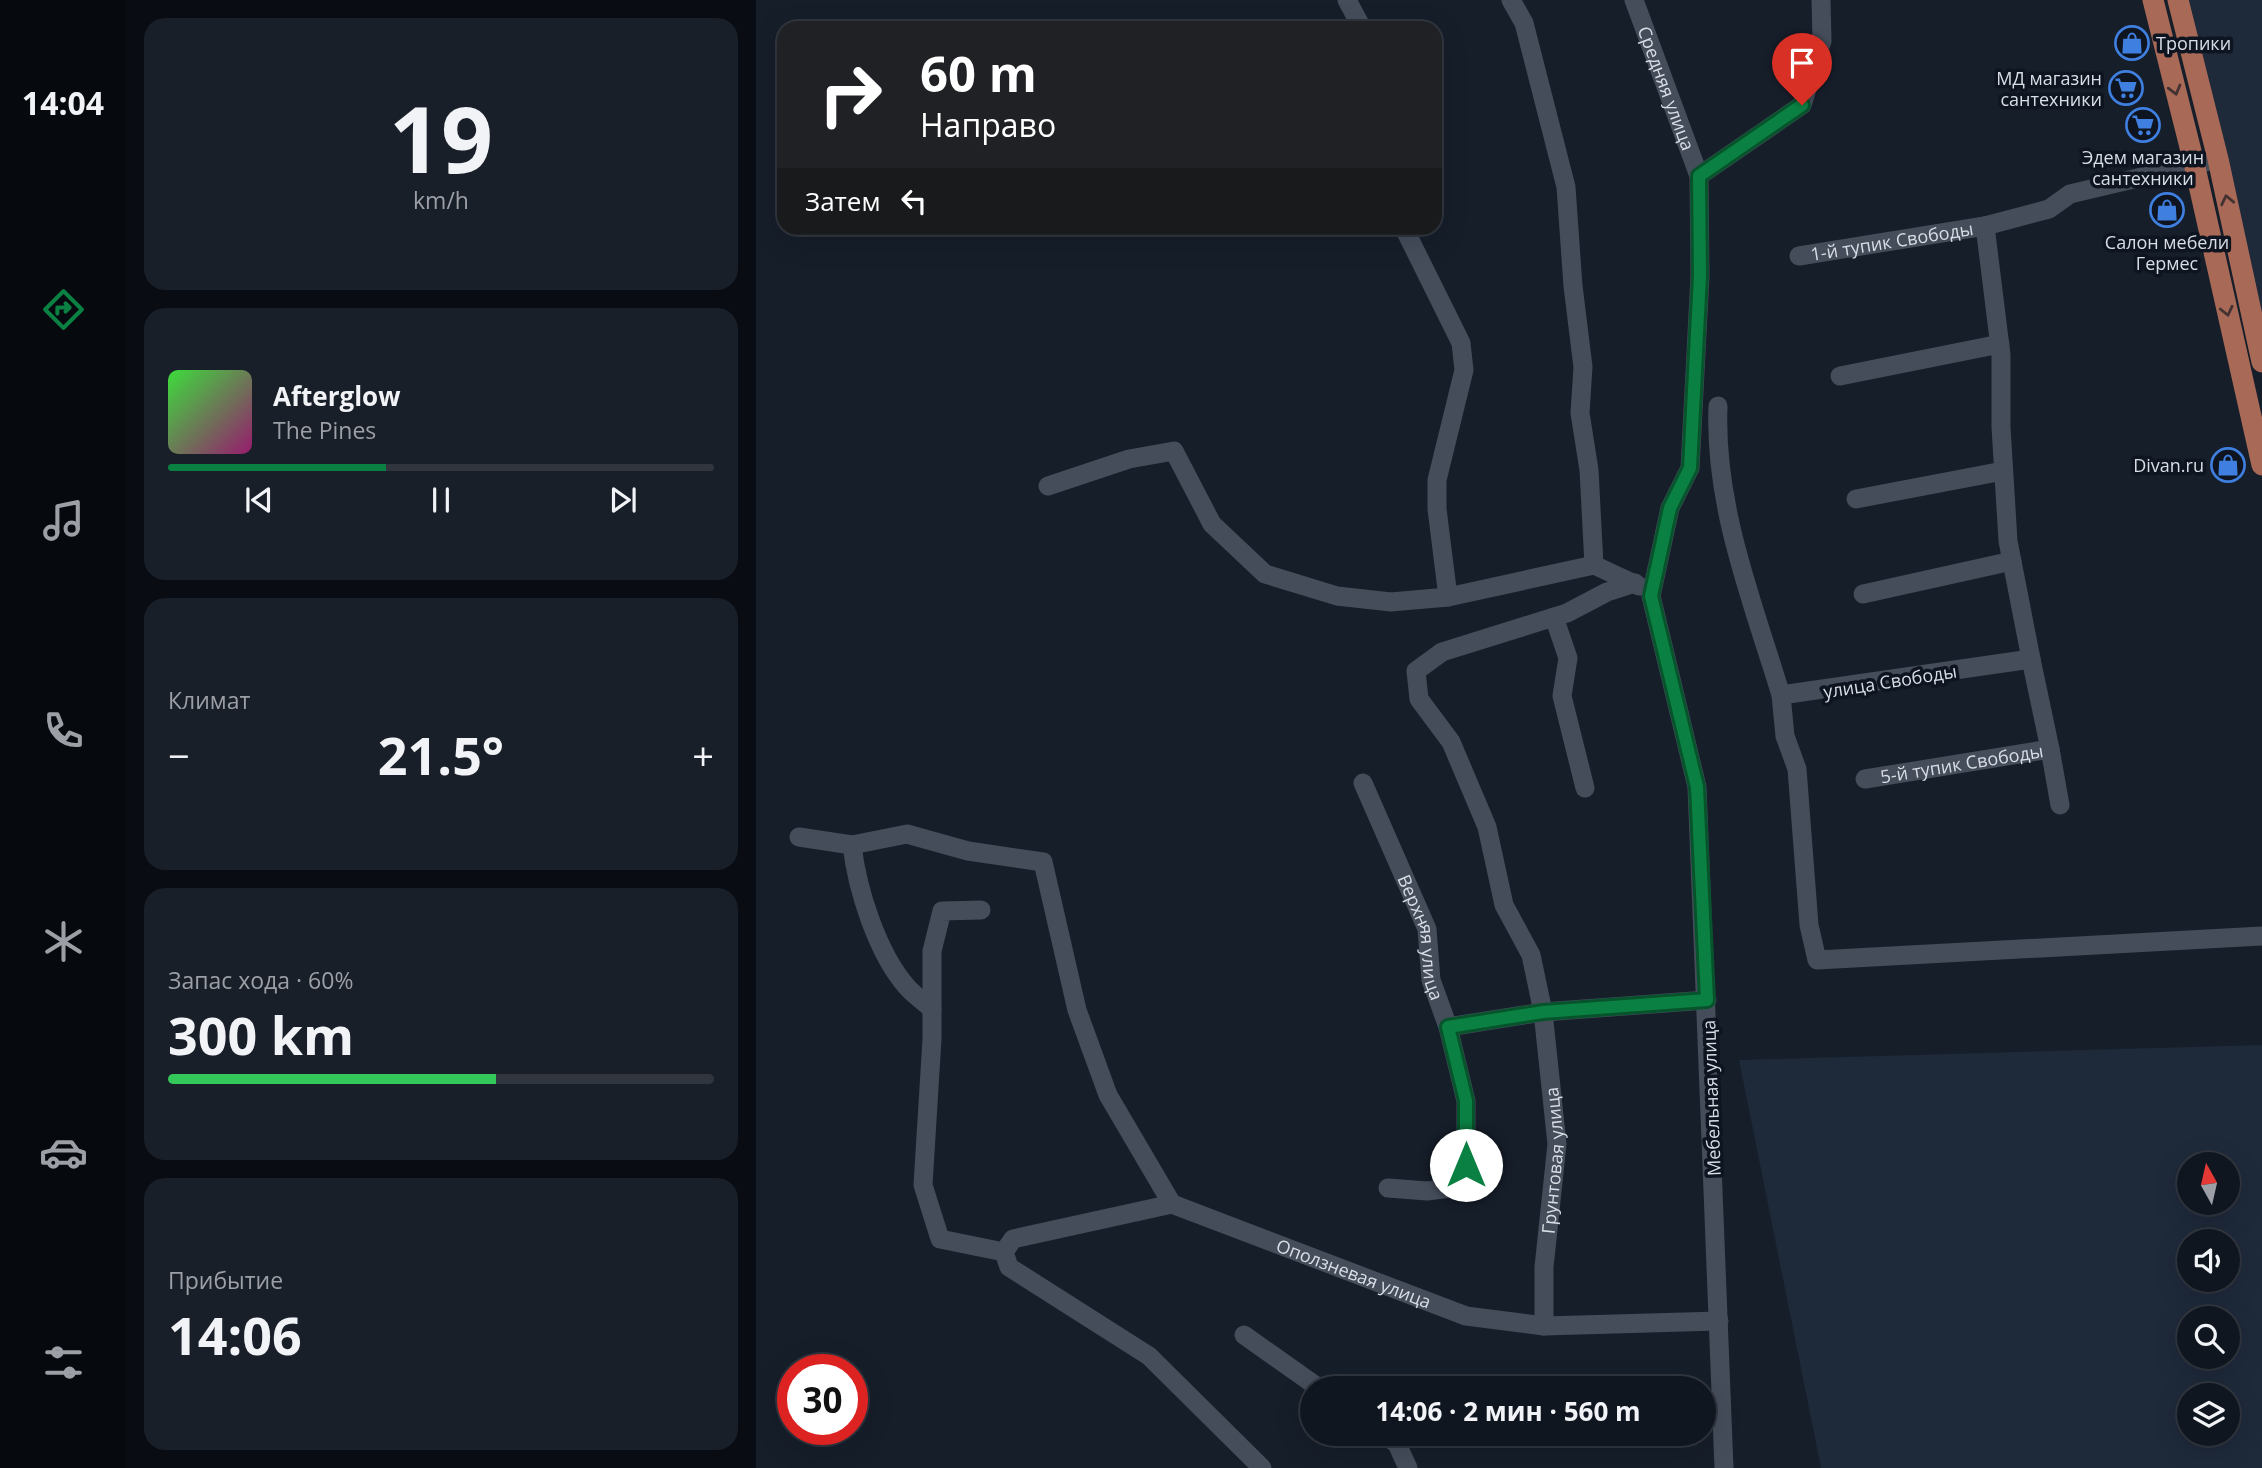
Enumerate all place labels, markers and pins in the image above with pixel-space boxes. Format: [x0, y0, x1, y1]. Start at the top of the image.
shop icon: Тропики [2113, 24, 2151, 62]
place label: Тропики [2156, 31, 2231, 55]
pin [1772, 33, 1832, 105]
place label: МД магазин сантехники [1996, 66, 2102, 111]
supermarket icon: МД магазин сантехники [2107, 69, 2145, 107]
supermarket icon: Эдем магазин сантехники [2124, 106, 2162, 144]
place label: Эдем магазин сантехники [2082, 145, 2204, 190]
shop icon: Салон мебели Гермес [2148, 191, 2186, 229]
place label: Салон мебели Гермес [2105, 230, 2229, 275]
shop icon: Divan.ru [2209, 446, 2247, 484]
place label: Divan.ru [2133, 453, 2204, 477]

